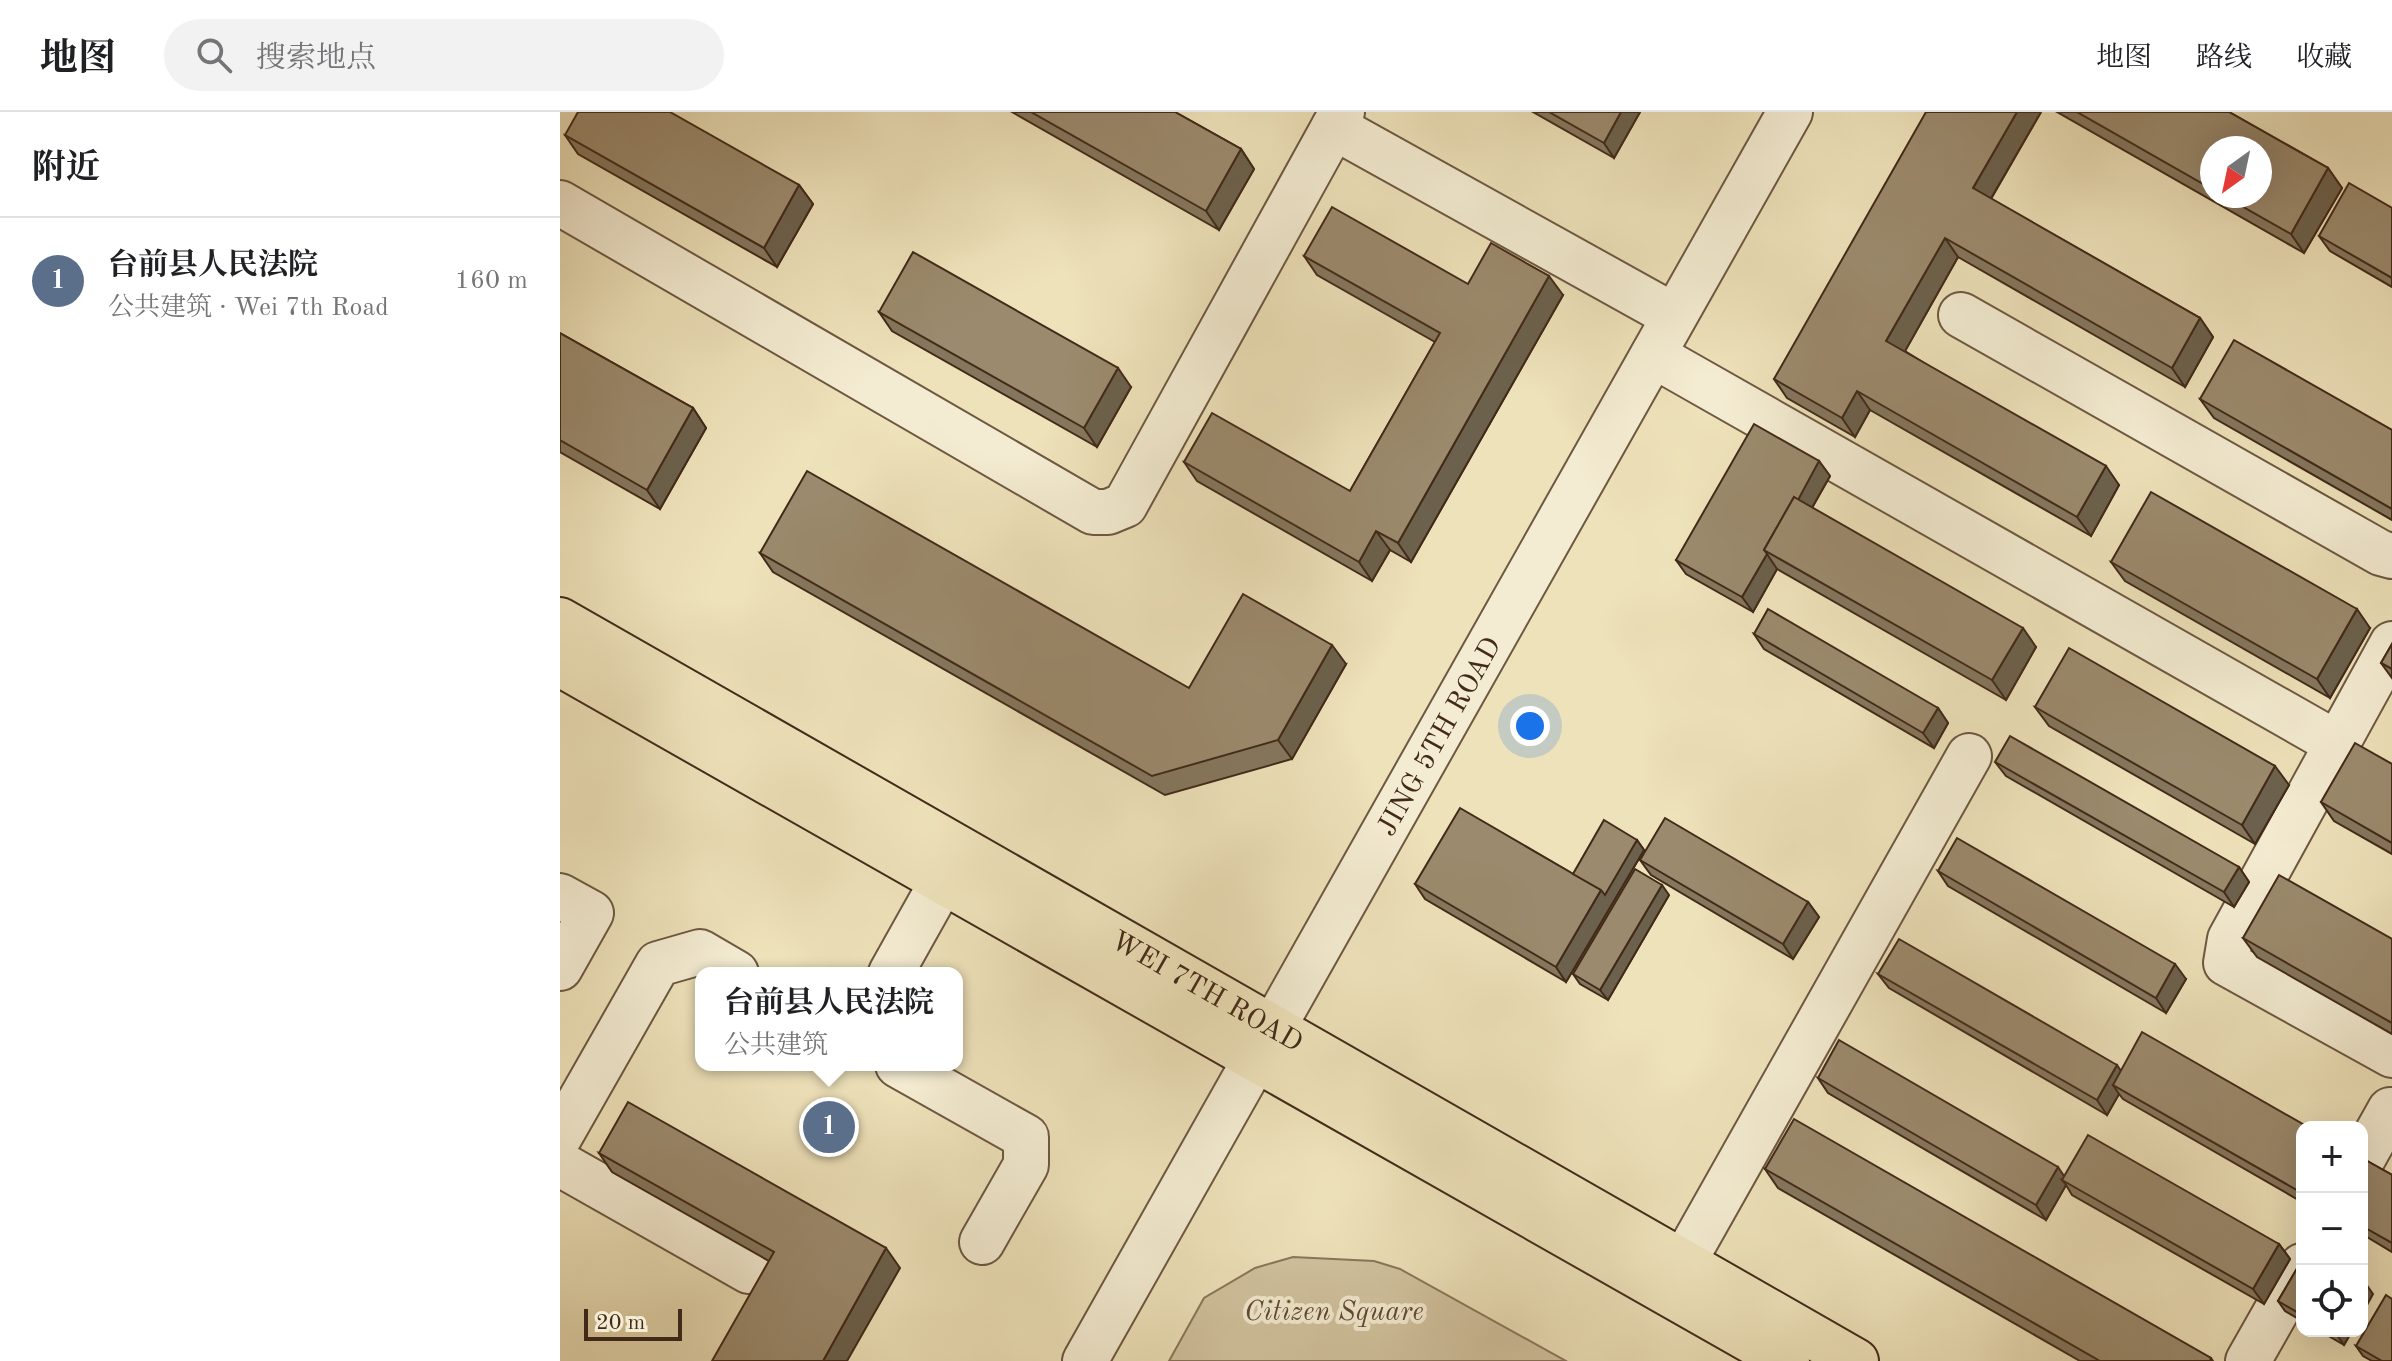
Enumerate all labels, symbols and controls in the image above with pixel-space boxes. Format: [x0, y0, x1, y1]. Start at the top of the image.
search box [164, 19, 724, 91]
icon: search [192, 33, 236, 77]
text: 地图 [40, 41, 116, 79]
text: 搜索地点 [256, 44, 376, 74]
text: 地图 [2096, 45, 2152, 73]
text: 路线 [2196, 45, 2252, 73]
text: 收藏 [2296, 45, 2352, 73]
north arrow [2200, 136, 2272, 208]
text: 附近 [32, 152, 100, 186]
text: 台前县人民法院 [108, 251, 318, 281]
text: 1 [50, 268, 66, 294]
text: 160 m [455, 268, 528, 294]
text: 公共建筑 · Wei 7th Road [108, 295, 389, 321]
street label: JING 5TH ROAD [1374, 633, 1508, 841]
your location [1510, 706, 1550, 746]
street label: WEI 7TH ROAD [1106, 927, 1307, 1059]
popup [695, 967, 963, 1071]
text: 台前县人民法院 [724, 989, 934, 1019]
text: 公共建筑 [724, 1033, 828, 1059]
pin: 1 [803, 1097, 855, 1157]
map controls [2296, 1121, 2368, 1337]
button: + [2296, 1121, 2368, 1193]
button: − [2296, 1193, 2368, 1265]
button: locate [2296, 1265, 2368, 1337]
park label: Citizen Square [1244, 1299, 1424, 1327]
scale bar [584, 1305, 682, 1341]
text: 20 m [596, 1312, 645, 1334]

